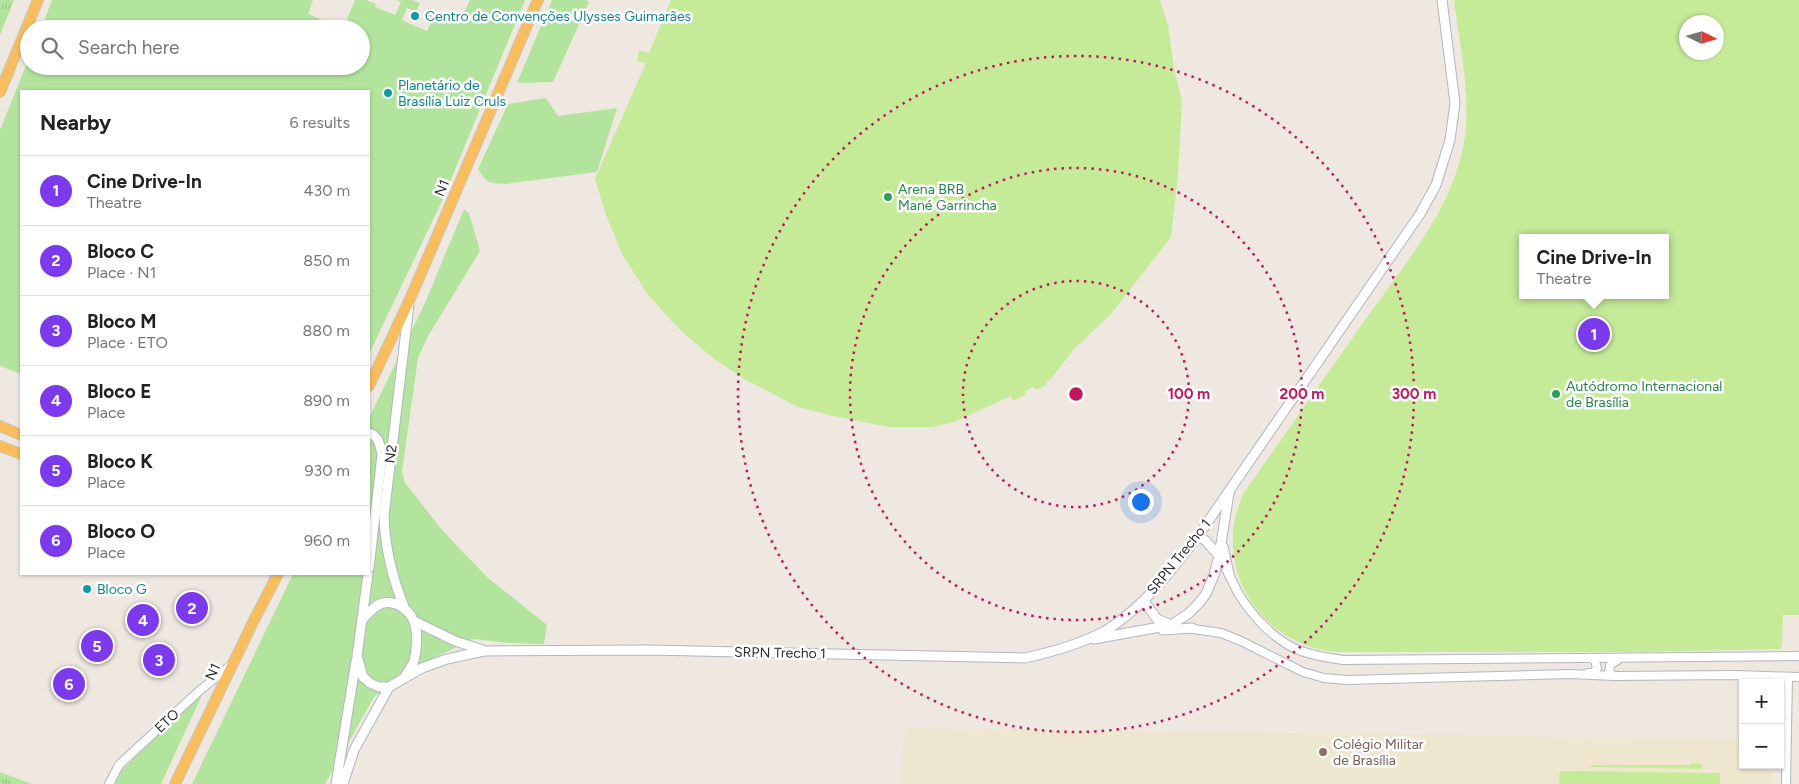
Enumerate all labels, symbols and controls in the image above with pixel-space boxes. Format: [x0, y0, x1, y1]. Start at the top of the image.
place label: Centro de Convenções Ulysses Guimarães [425, 8, 691, 25]
marker: Centro de Convenções Ulysses Guimarães [409, 10, 421, 22]
north arrow [1679, 15, 1724, 60]
search box [20, 20, 370, 75]
icon: search [38, 34, 66, 62]
text: Search here [78, 36, 180, 59]
place label: Planetário de Brasília Luiz Cruls [398, 77, 506, 110]
marker: Planetário de Brasília Luiz Cruls [382, 87, 394, 99]
text: Nearby [40, 110, 111, 135]
text: 6 results [289, 113, 350, 132]
text: Cine Drive-In [87, 170, 202, 193]
street label: N1 [431, 177, 453, 199]
text: 1 [53, 181, 59, 200]
text: 430 m [304, 181, 350, 200]
place label: Arena BRB Mané Garrincha [898, 181, 997, 214]
marker: Arena BRB Mané Garrincha [882, 191, 894, 203]
text: Theatre [87, 193, 142, 212]
popup [1519, 234, 1669, 299]
text: Bloco C [87, 240, 154, 263]
text: Cine Drive-In [1537, 246, 1651, 269]
text: 2 [51, 251, 61, 270]
text: 850 m [303, 251, 350, 270]
text: Place · N1 [87, 263, 156, 282]
text: Theatre [1537, 269, 1591, 288]
text: Bloco M [87, 310, 157, 333]
pin: 1 [1578, 315, 1610, 353]
text: 3 [52, 321, 60, 340]
text: 880 m [303, 321, 350, 340]
text: Place · ETO [87, 333, 168, 352]
place label: Autódromo Internacional de Brasília [1566, 378, 1722, 411]
text: Bloco E [87, 380, 151, 403]
centre of rings [1067, 385, 1085, 403]
text: 100 m [1168, 385, 1210, 403]
text: 200 m [1280, 385, 1324, 403]
text: 300 m [1392, 385, 1436, 403]
marker: Autódromo Internacional de Brasília [1550, 388, 1562, 400]
text: 4 [51, 391, 61, 410]
text: 890 m [303, 391, 350, 410]
text: Place [87, 403, 125, 422]
street label: N2 [381, 444, 401, 464]
text: Bloco K [87, 450, 153, 473]
text: 5 [51, 461, 61, 480]
text: 930 m [304, 461, 350, 480]
text: Place [87, 473, 125, 492]
your location [1128, 489, 1154, 515]
street label: SRPN Trecho 1 [1143, 516, 1215, 598]
text: Bloco O [87, 520, 155, 543]
text: 6 [51, 531, 61, 550]
text: 960 m [304, 531, 350, 550]
text: Place [87, 543, 125, 562]
place label: Bloco G [97, 581, 147, 598]
marker: Bloco G [81, 583, 93, 595]
pin: 2 [176, 589, 208, 627]
pin: 4 [127, 601, 159, 639]
pin: 5 [81, 627, 113, 665]
pin: 3 [143, 641, 175, 679]
street label: SRPN Trecho 1 [734, 644, 826, 662]
street label: N1 [202, 661, 224, 683]
pin: 6 [53, 665, 85, 703]
map controls [1739, 679, 1784, 769]
button: + [1739, 679, 1784, 724]
street label: ETO [151, 706, 183, 736]
button: − [1739, 724, 1784, 769]
place label: Colégio Militar de Brasília [1333, 736, 1424, 769]
marker: Colégio Militar de Brasília [1317, 746, 1329, 758]

